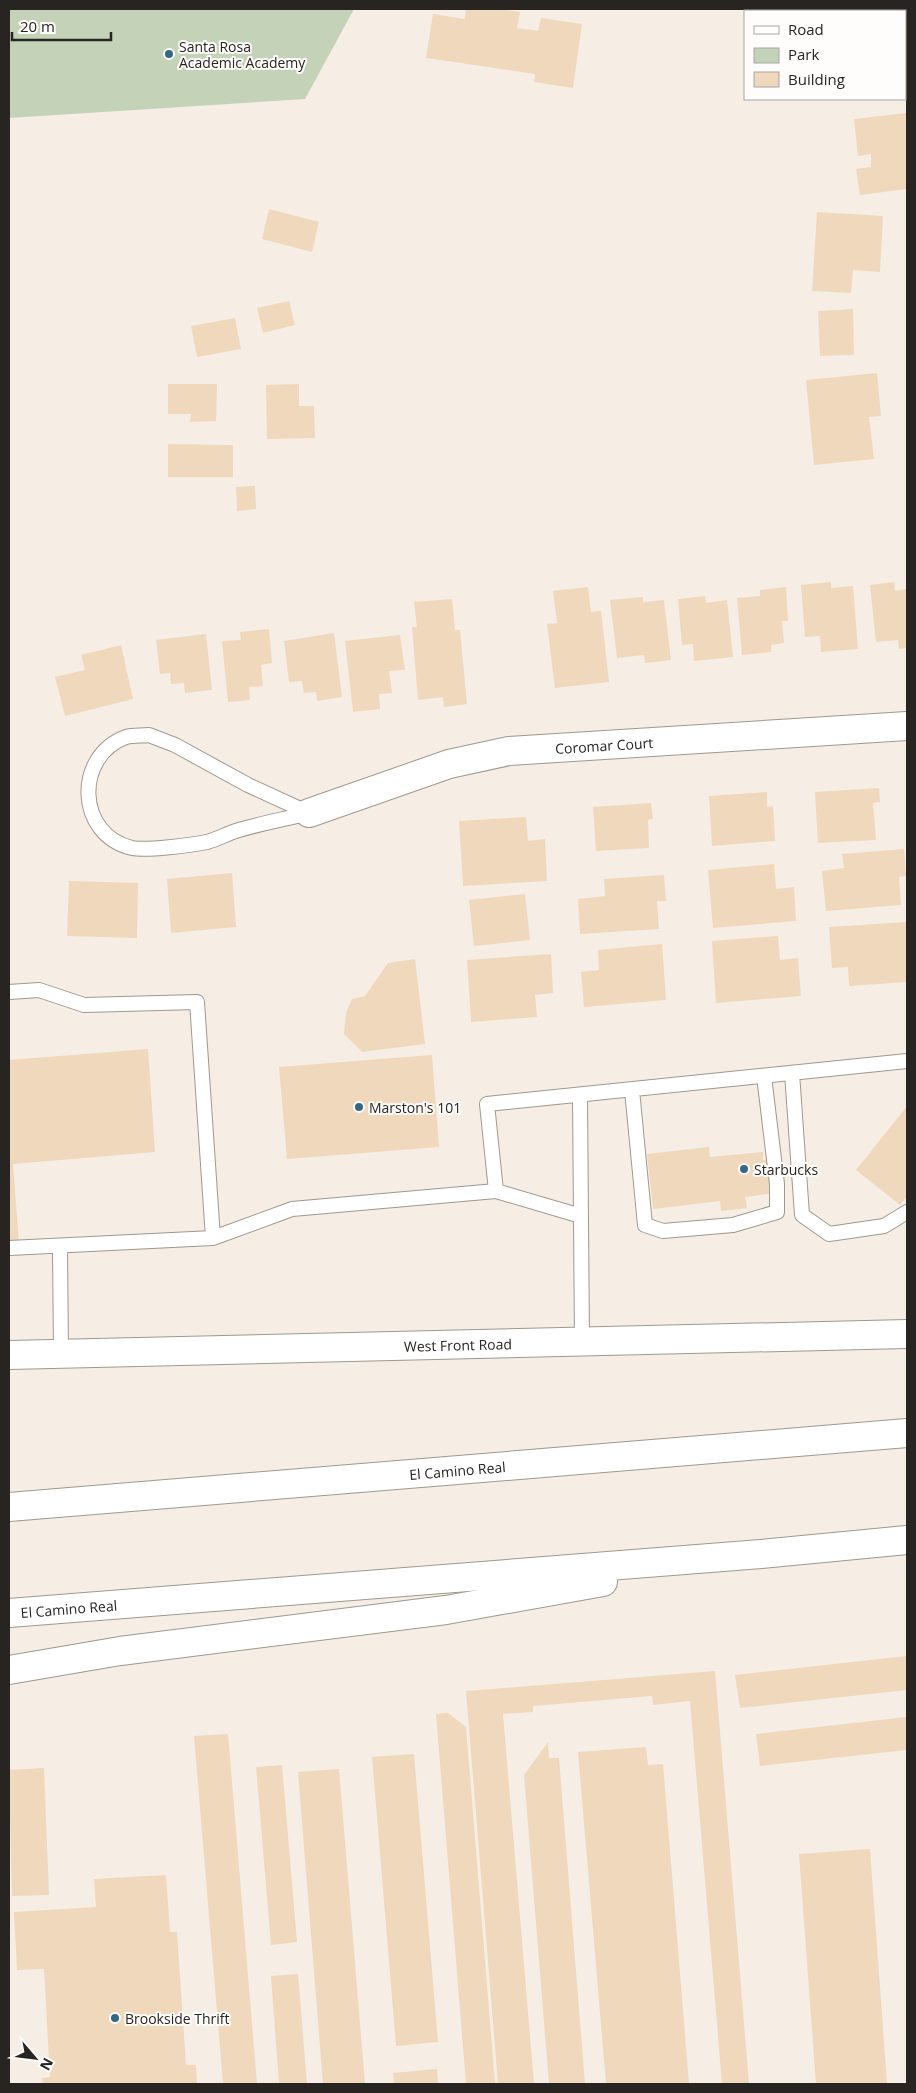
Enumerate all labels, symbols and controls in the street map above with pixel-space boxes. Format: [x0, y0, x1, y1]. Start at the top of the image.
scale bar [12, 10, 111, 42]
legend [744, 10, 906, 100]
text: 20 m [20, 16, 55, 36]
text: Road [788, 19, 824, 39]
place label: Santa Rosa Academic Academy [179, 37, 306, 72]
text: Park [788, 44, 819, 64]
marker: Santa Rosa Academic Academy [163, 48, 175, 60]
text: Building [788, 69, 845, 89]
street label: Coromar Court [555, 732, 654, 758]
place label: Marston's 101 [369, 1098, 461, 1117]
marker: Marston's 101 [353, 1101, 365, 1113]
place label: Starbucks [754, 1160, 818, 1179]
marker: Starbucks [738, 1163, 750, 1175]
street label: West Front Road [404, 1334, 512, 1355]
street label: El Camino Real [409, 1457, 506, 1483]
street label: El Camino Real [20, 1595, 118, 1622]
place label: Brookside Thrift [125, 2009, 230, 2028]
marker: Brookside Thrift [109, 2012, 121, 2024]
north arrow [10, 2033, 60, 2083]
text: N [36, 2055, 58, 2074]

